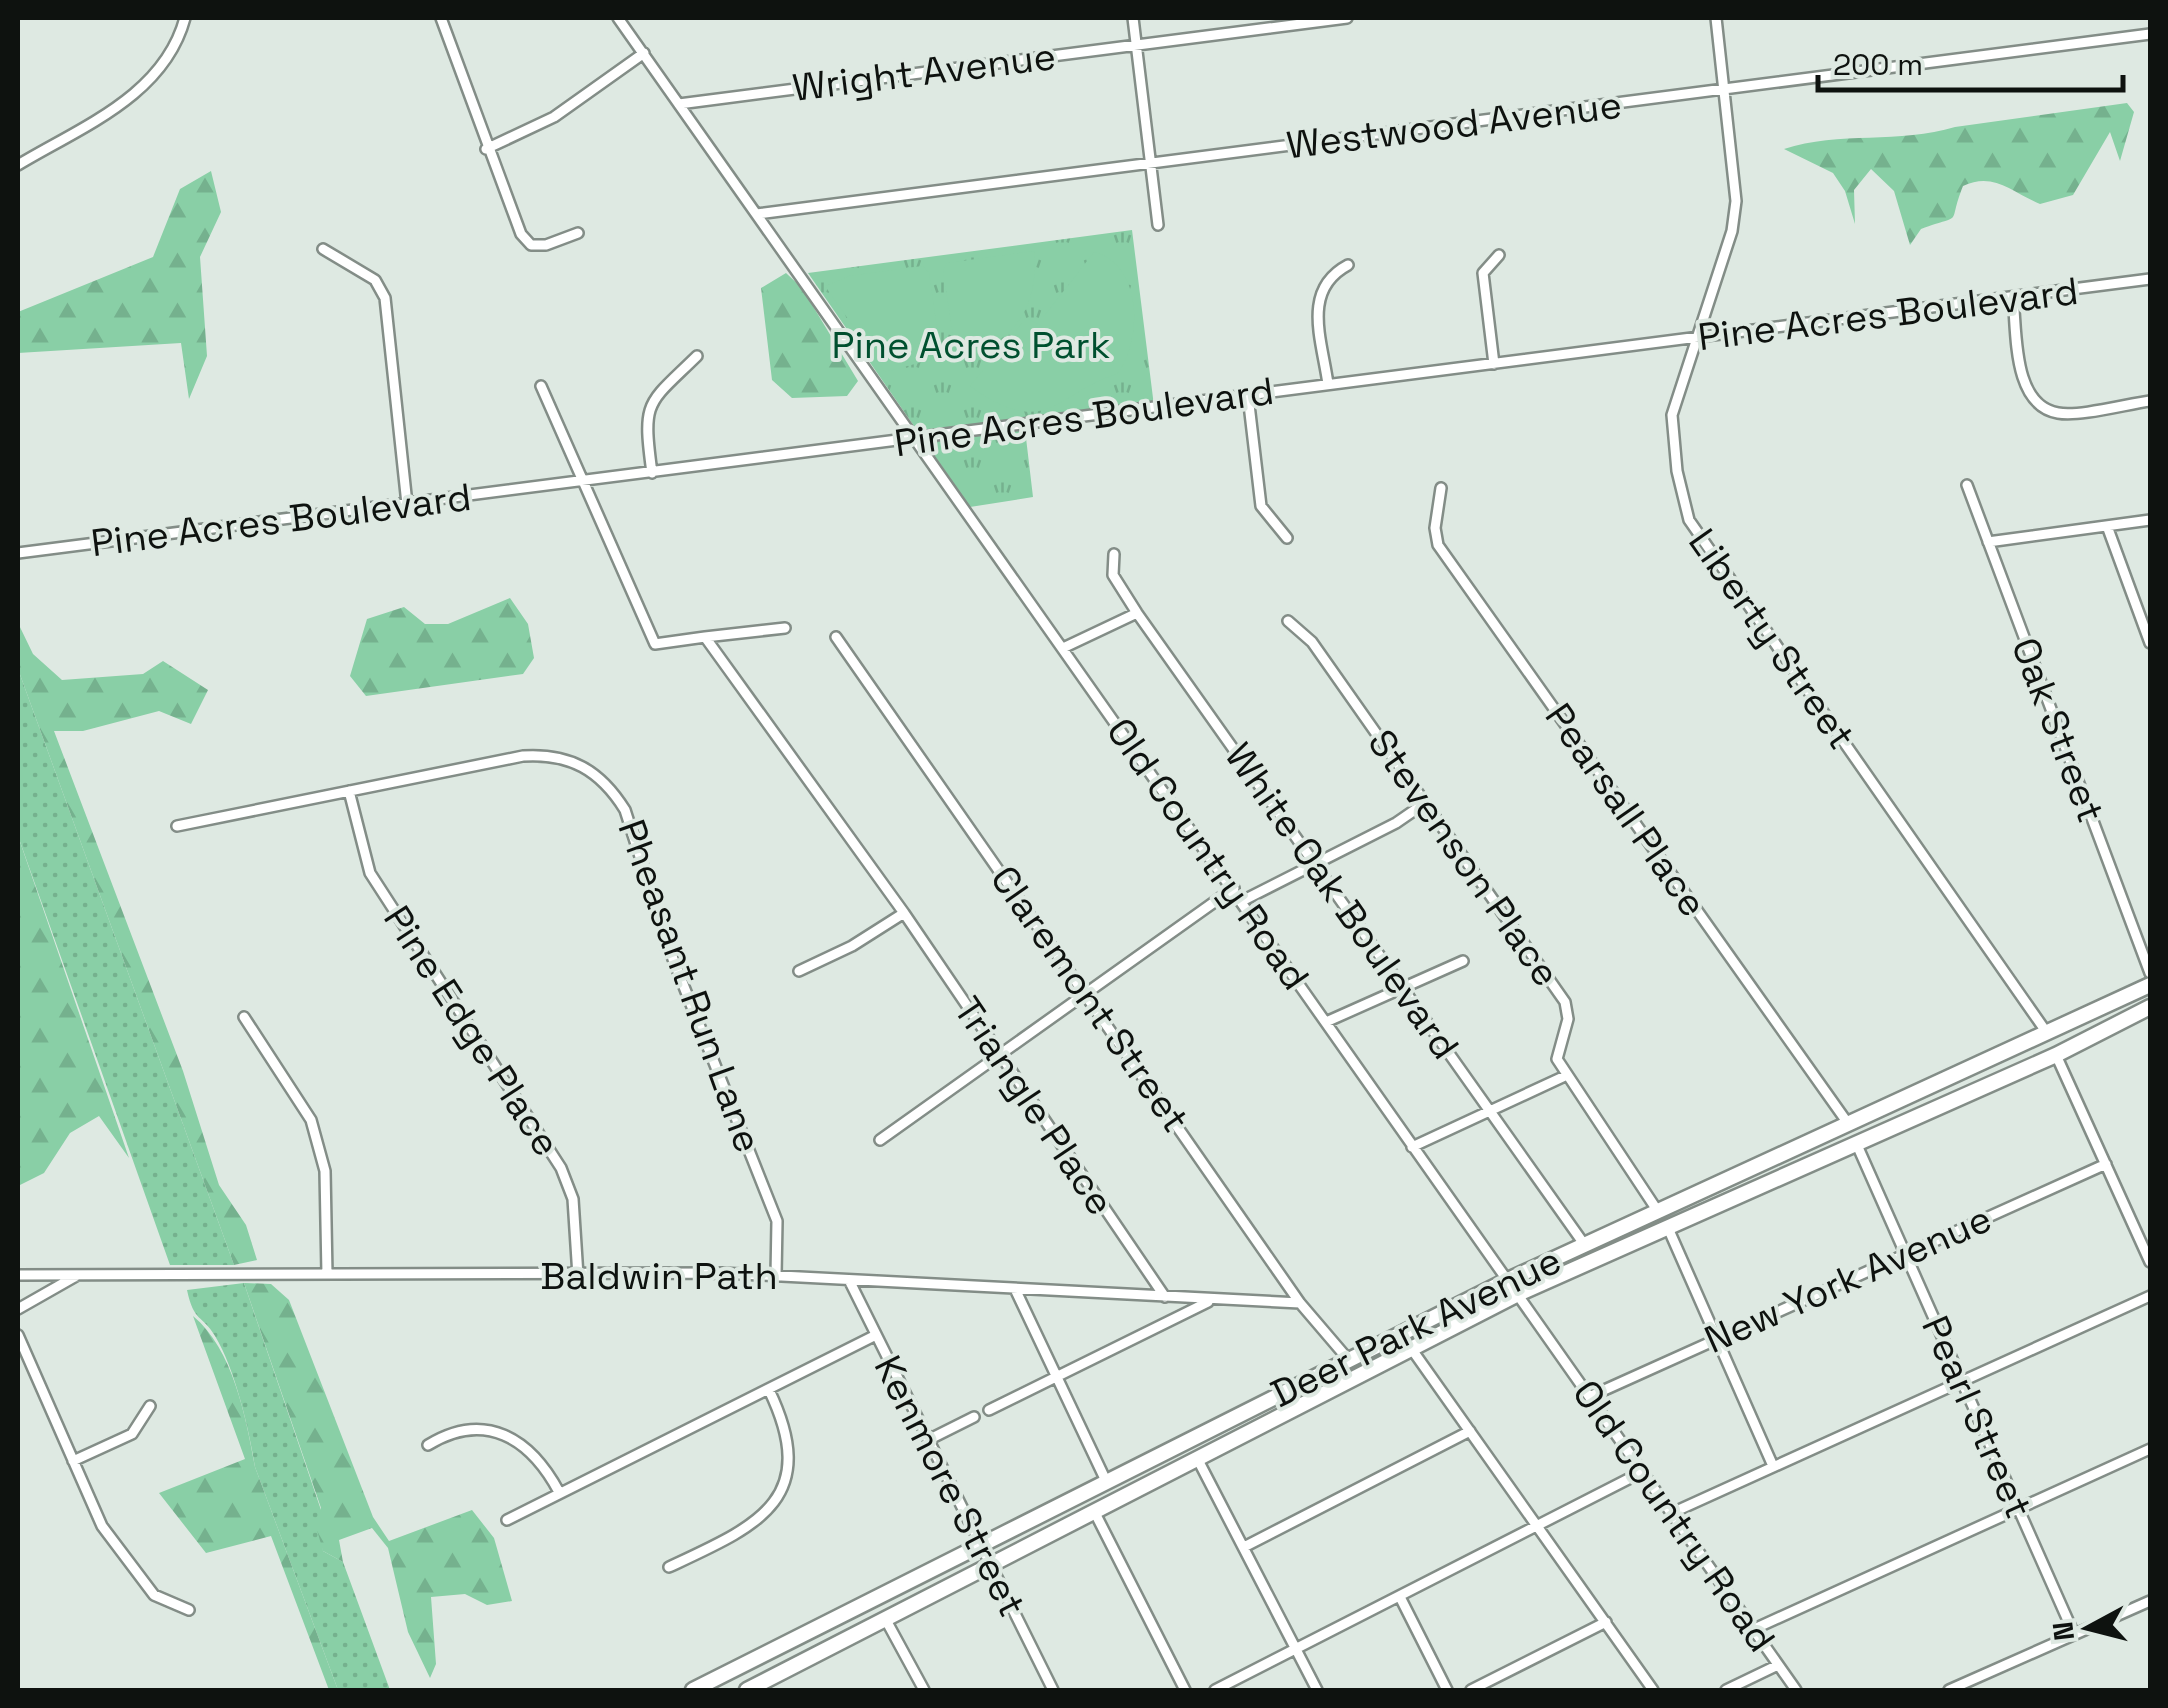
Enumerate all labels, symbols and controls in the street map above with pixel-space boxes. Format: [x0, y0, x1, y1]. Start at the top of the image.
scale bar [1818, 30, 2123, 92]
street label: Wright Avenue [790, 32, 1058, 112]
text: 200 m [1833, 45, 1923, 84]
street label: Westwood Avenue [1284, 81, 1624, 169]
street label: Pine Acres Boulevard [1695, 267, 2081, 361]
park label: Pine Acres Park [832, 321, 1110, 369]
street label: Pine Acres Boulevard [891, 367, 1277, 467]
street label: Pine Acres Boulevard [88, 473, 474, 567]
street label: Liberty Street [1678, 520, 1866, 758]
street label: Oak Street [2001, 631, 2115, 829]
street label: Pearsall Place [1535, 694, 1717, 926]
street label: Old Country Road [1096, 709, 1320, 999]
street label: Stevenson Place [1358, 720, 1570, 996]
street label: White Oak Boulevard [1215, 734, 1469, 1068]
street label: Pheasant Run Lane [607, 813, 773, 1159]
street label: Claremont Street [980, 857, 1200, 1141]
street label: Pine Edge Place [373, 897, 571, 1165]
street label: Triangle Place [943, 988, 1125, 1224]
street label: New York Avenue [1697, 1194, 1999, 1364]
street label: Deer Park Avenue [1263, 1236, 1569, 1418]
street label: Baldwin Path [540, 1252, 778, 1300]
street label: Pearl Street [1911, 1309, 2043, 1525]
street label: Kenmore Street [864, 1348, 1036, 1624]
street label: Old Country Road [1562, 1371, 1786, 1661]
north arrow [2038, 1578, 2138, 1678]
text: N [2044, 1620, 2082, 1643]

